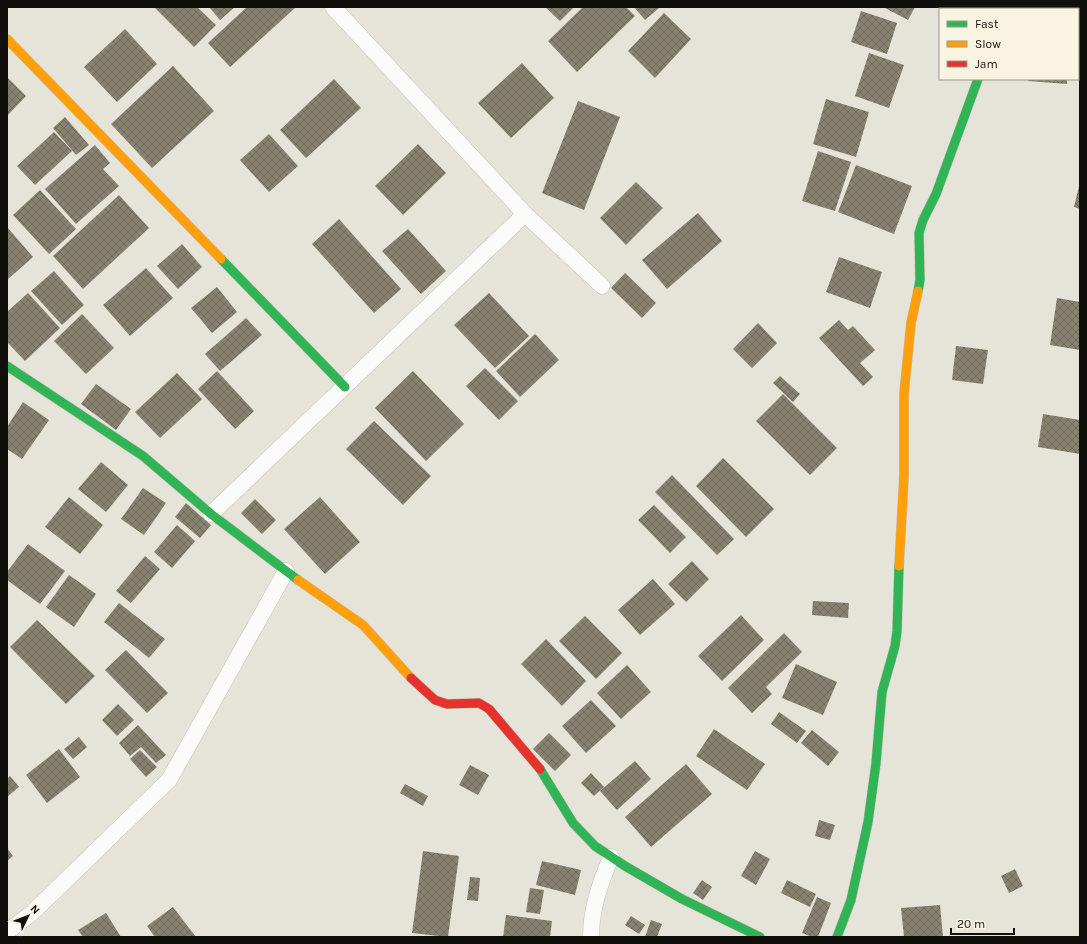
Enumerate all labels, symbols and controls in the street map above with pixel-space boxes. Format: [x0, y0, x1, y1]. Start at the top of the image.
legend [939, 8, 1079, 80]
text: Fast [975, 17, 999, 31]
text: Slow [975, 37, 1001, 51]
text: Jam [975, 57, 998, 71]
north arrow [8, 896, 48, 936]
text: N [28, 902, 42, 917]
scale bar [951, 910, 1014, 936]
text: 20 m [957, 917, 985, 931]

